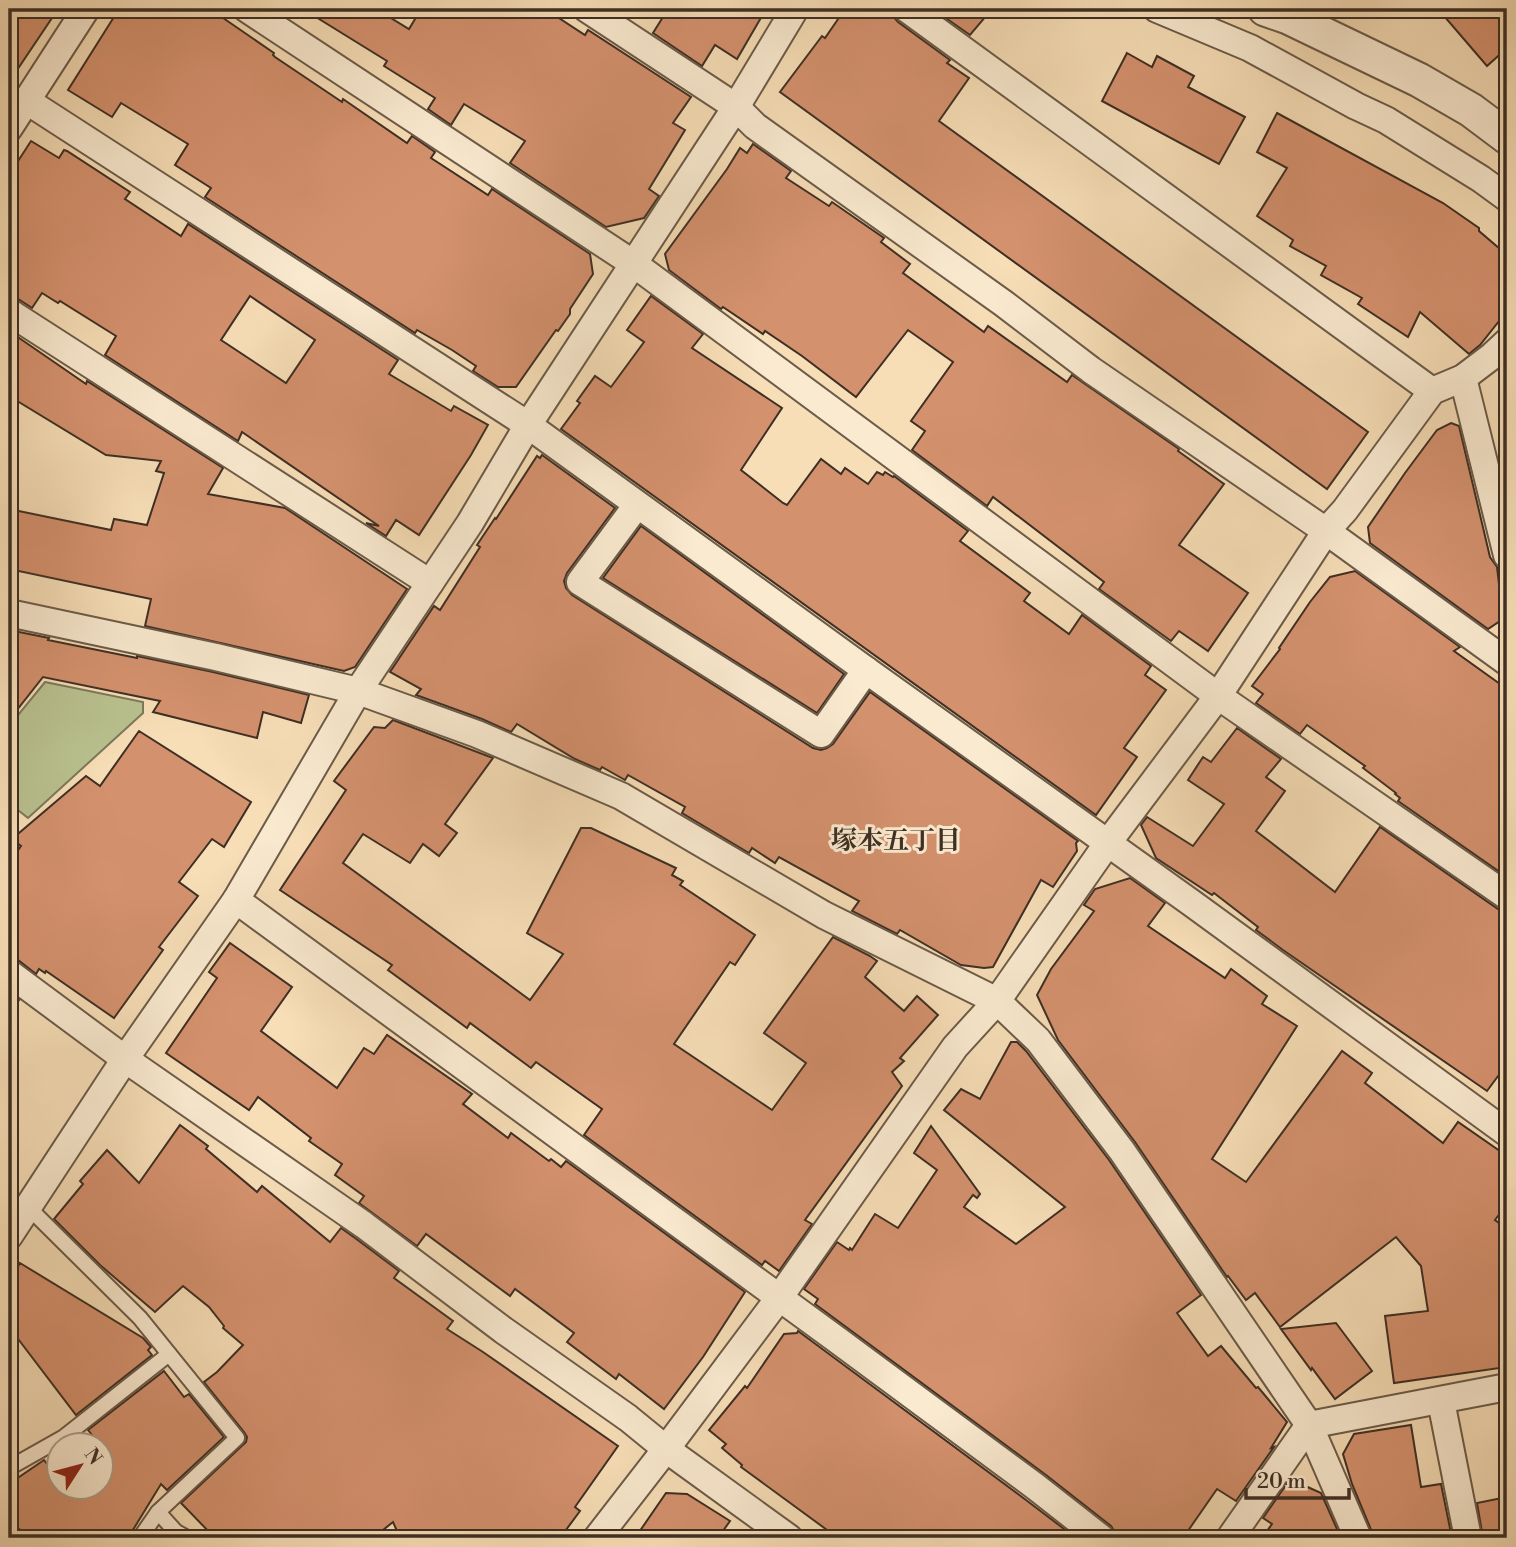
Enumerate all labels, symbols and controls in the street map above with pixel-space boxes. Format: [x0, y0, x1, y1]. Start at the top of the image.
district label: 塚本五丁目 [831, 825, 961, 857]
north arrow [46, 1432, 116, 1502]
text: N [79, 1443, 107, 1470]
scale bar [1246, 1456, 1350, 1500]
text: 20 m [1257, 1469, 1306, 1495]

